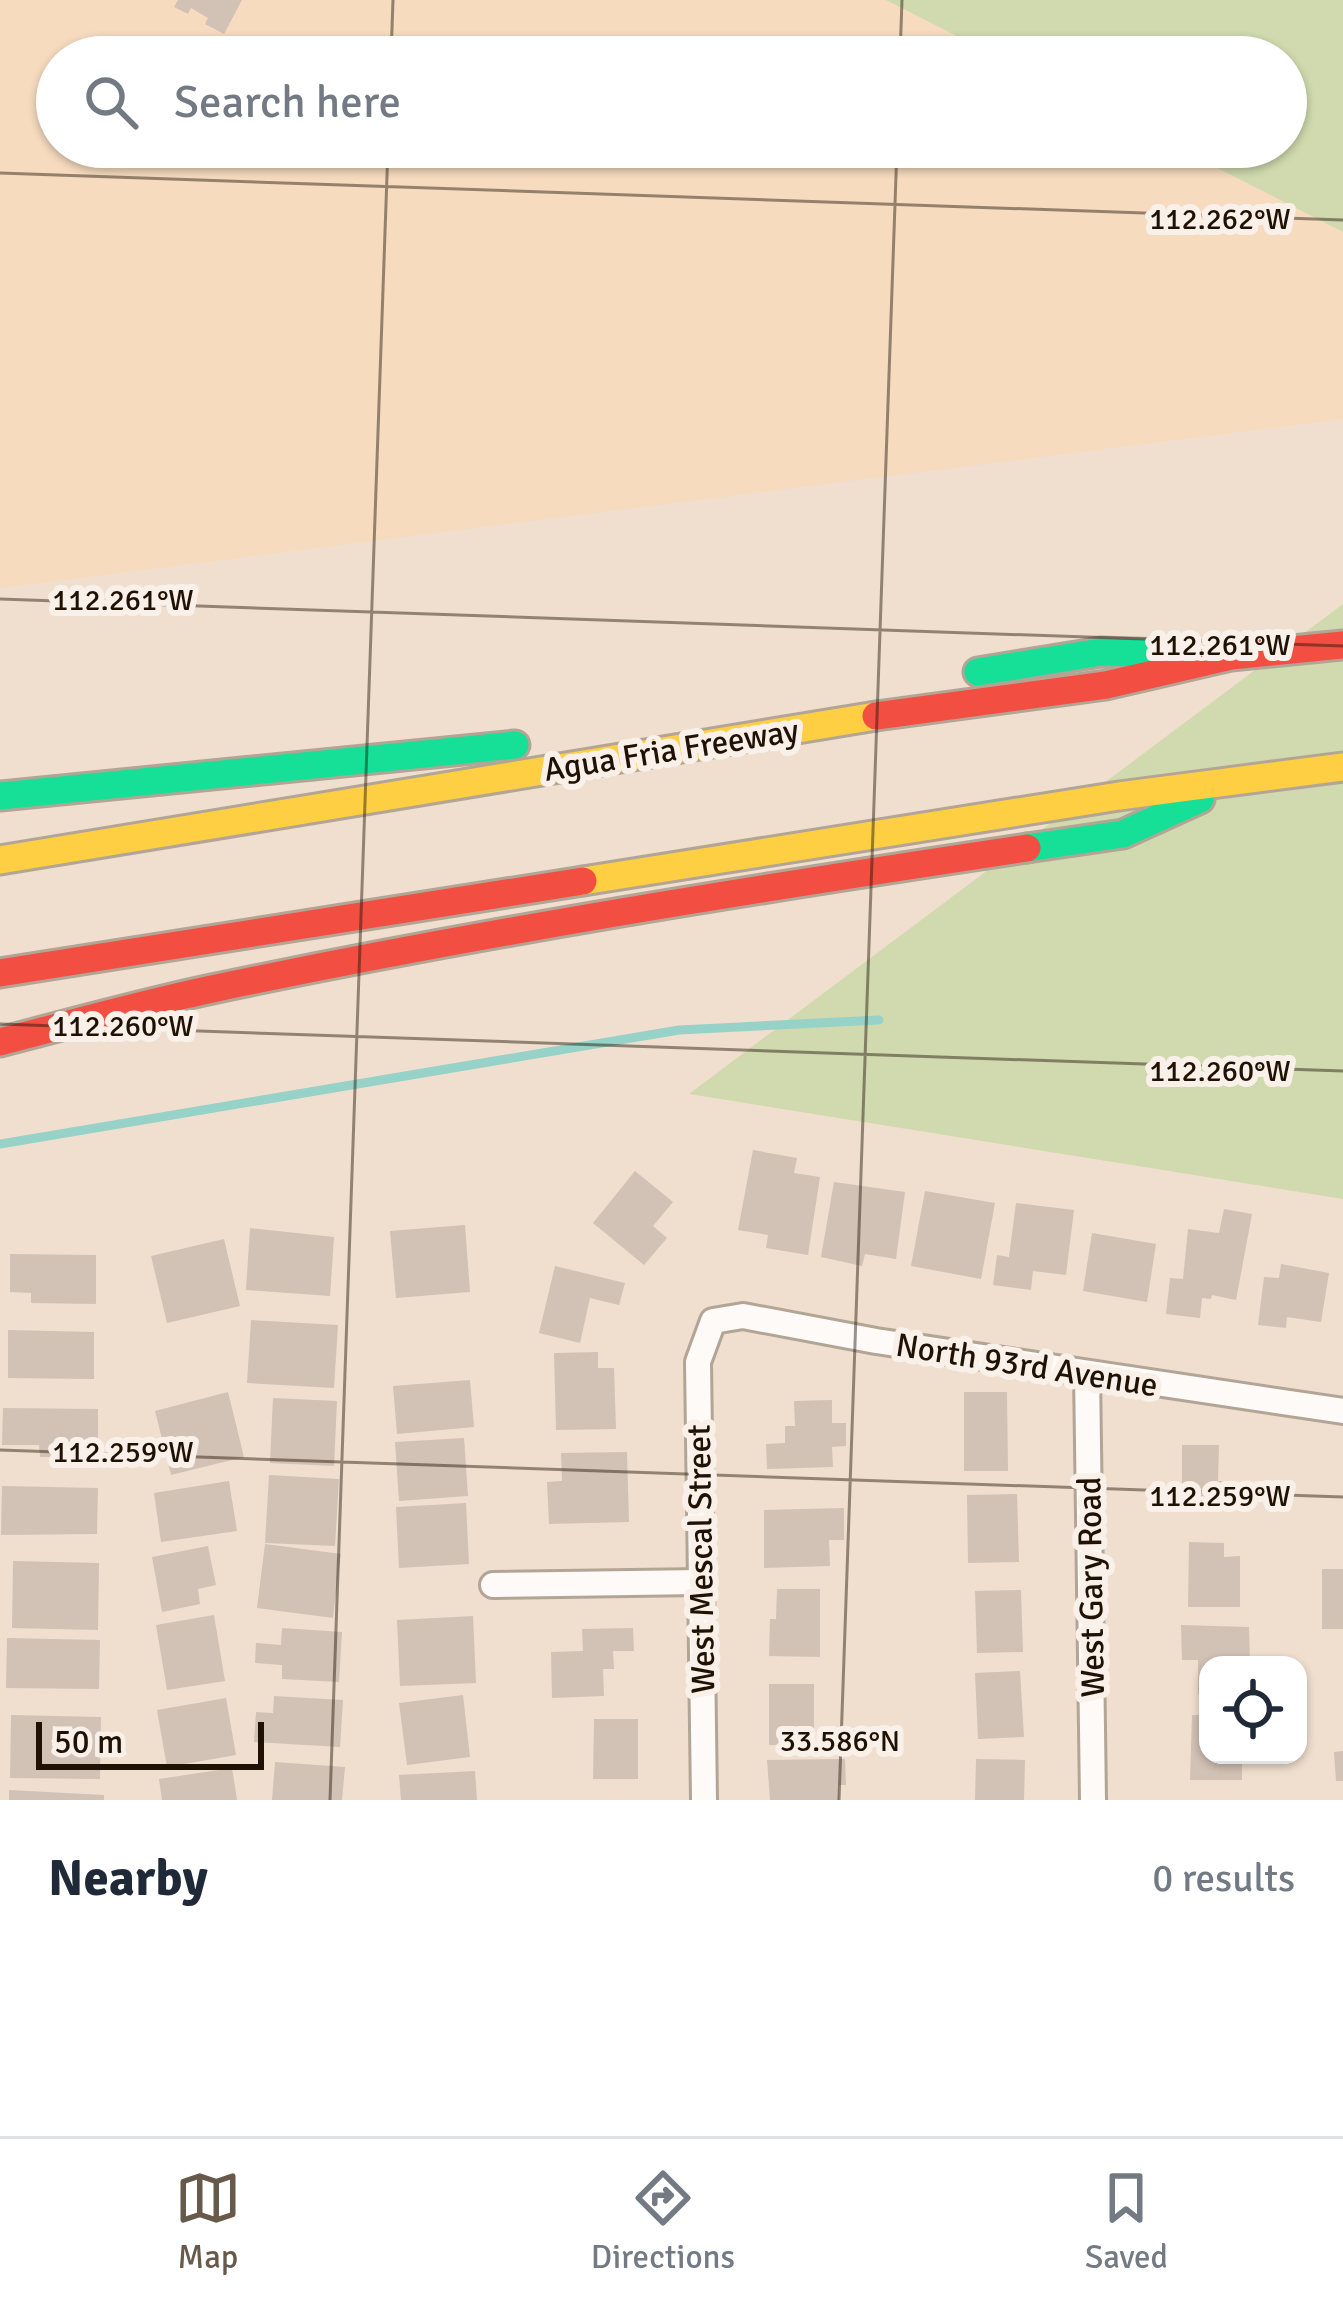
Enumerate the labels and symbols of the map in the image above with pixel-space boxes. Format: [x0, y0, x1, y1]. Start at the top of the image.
text: 112.262°W [1149, 201, 1291, 238]
text: 112.261°W [52, 582, 194, 619]
text: 112.261°W [1149, 627, 1291, 664]
street label: Agua Fria Freeway [541, 710, 802, 791]
text: 112.260°W [52, 1008, 194, 1045]
text: 112.260°W [1149, 1053, 1291, 1090]
street label: North 93rd Avenue [893, 1325, 1161, 1406]
street label: West Mescal Street [679, 1424, 724, 1694]
text: 112.259°W [52, 1434, 194, 1471]
street label: West Gary Road [1069, 1476, 1114, 1698]
text: 112.259°W [1149, 1478, 1291, 1515]
scale bar [36, 1716, 264, 1769]
text: 33.586°N [780, 1723, 900, 1760]

